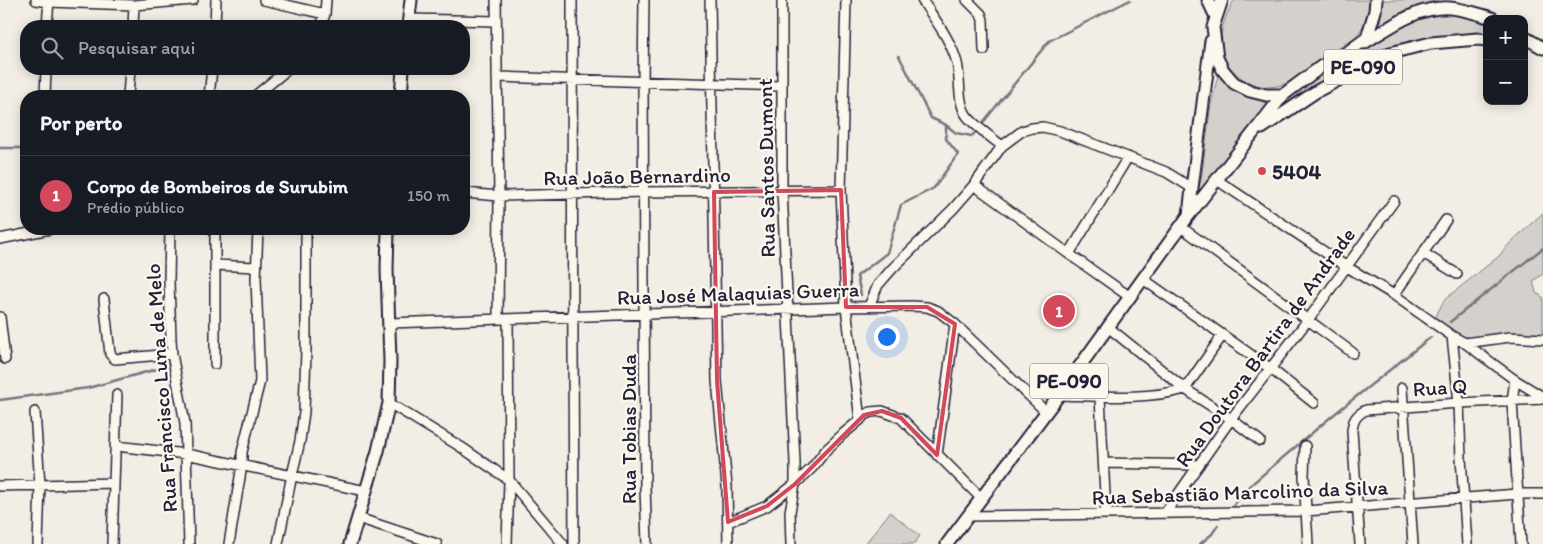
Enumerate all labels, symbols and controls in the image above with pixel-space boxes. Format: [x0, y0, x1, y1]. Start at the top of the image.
map controls [1483, 15, 1528, 105]
button: + [1483, 15, 1528, 60]
search box [20, 20, 470, 75]
icon: search [38, 34, 66, 62]
text: Pesquisar aqui [78, 36, 195, 59]
road number: PE-090 [1324, 50, 1402, 84]
button: − [1483, 60, 1528, 105]
street label: Rua Santos Dumont [752, 78, 780, 258]
text: Por perto [40, 110, 122, 135]
place label: 5404 [1272, 159, 1322, 184]
street label: Rua João Bernardino [543, 162, 731, 190]
marker: 5404 [1256, 165, 1268, 177]
text: Corpo de Bombeiros de Surubim [87, 175, 348, 198]
text: 1 [52, 186, 60, 205]
text: 150 m [407, 186, 450, 205]
text: Prédio público [87, 198, 184, 217]
street label: Rua Doutora Bartira de Andrade [1170, 222, 1360, 472]
street label: Rua Francisco Luna de Melo [140, 263, 182, 513]
street label: Rua José Malaquias Guerra [616, 276, 860, 310]
pin: 1 [1043, 292, 1075, 330]
your location [874, 324, 900, 350]
street label: Rua Tobias Duda [616, 354, 641, 504]
road number: PE-090 [1030, 364, 1108, 398]
street label: Rua Q [1412, 373, 1468, 401]
street label: Rua Sebastião Marcolino da Silva [1091, 474, 1389, 510]

